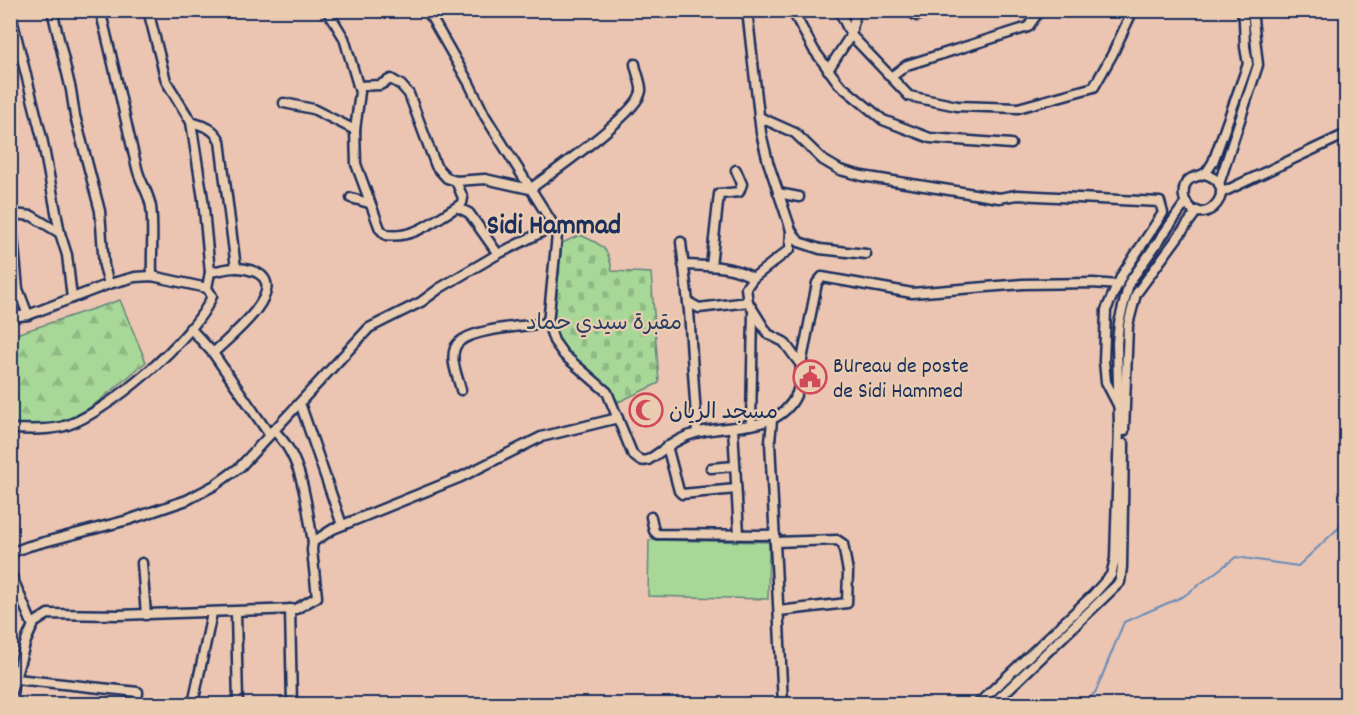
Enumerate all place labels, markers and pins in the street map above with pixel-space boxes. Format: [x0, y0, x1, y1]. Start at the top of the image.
place label: BUreau de poste de Sidi Hammed [833, 352, 969, 408]
public building icon: BUreau de poste de Sidi Hammed [792, 359, 828, 395]
mosque icon: مسجد الريان [628, 392, 664, 428]
place label: مسجد الريان [669, 398, 778, 429]

